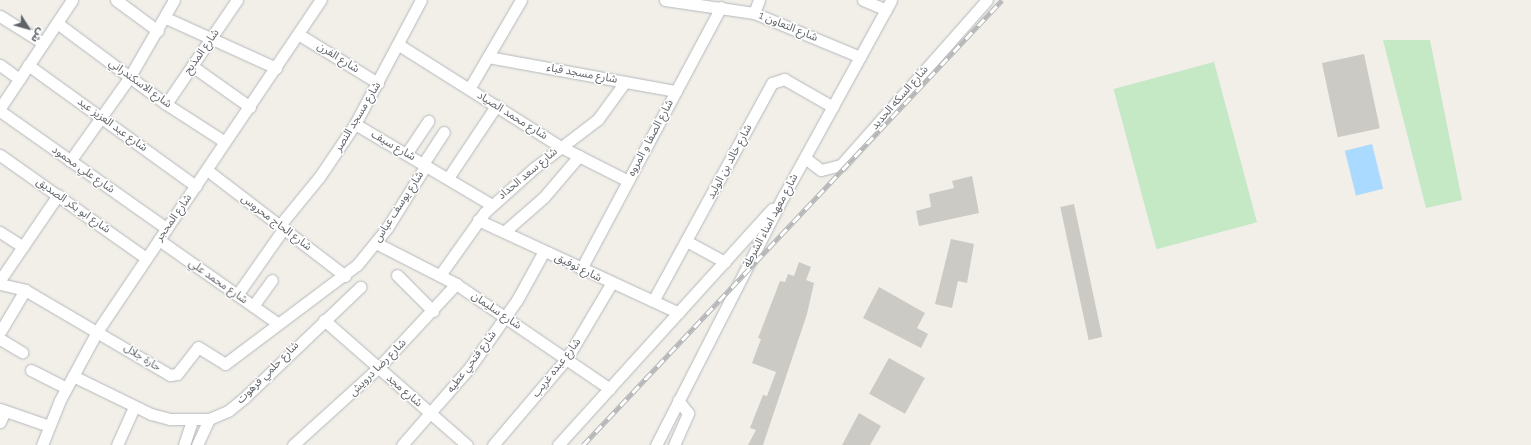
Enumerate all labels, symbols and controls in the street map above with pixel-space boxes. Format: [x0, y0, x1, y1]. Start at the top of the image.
north arrow [8, 8, 48, 48]
street label: شارع التعاون 1 [756, 9, 820, 45]
text: ش [28, 26, 48, 45]
street label: شارع المذبح [182, 27, 222, 77]
street label: شارع الفرن [315, 40, 361, 76]
street label: شارع الاسكندراني [106, 57, 174, 111]
street label: شارع مسجد قباء [546, 61, 618, 87]
street label: شارع السكه الحديد [869, 63, 931, 133]
street label: شارع مسجد النصر [332, 80, 384, 154]
street label: شارع محمد الصياد [474, 89, 550, 143]
street label: شارع عبد العزيز عيد [74, 95, 150, 155]
street label: شارع الصفا و المروه [625, 97, 677, 179]
street label: شارع خالد بن الوليد [705, 122, 755, 202]
street label: شارع سيف [368, 128, 418, 164]
street label: شارع علي محمود [49, 143, 117, 197]
street label: شارع سعد الحداد [496, 145, 560, 203]
street label: شارع يوسف عباس [371, 169, 427, 245]
street label: شارع معهد امناء الشرطة [741, 172, 801, 270]
street label: شارع ابو بكر الصديق [33, 176, 113, 236]
street label: شارع المحجر [153, 192, 195, 244]
street label: شارع الحاج محروس [238, 192, 314, 254]
street label: شارع توفيق [552, 251, 604, 285]
street label: شارع محمد علي [186, 257, 250, 307]
street label: شارع سليمان [469, 289, 523, 333]
street label: شارع فتحي عطيه [444, 328, 500, 396]
street label: شارع عبده غريب [530, 336, 584, 400]
street label: شارع رضا درويش [347, 337, 409, 399]
street label: شارع حلمي فرهوت [234, 339, 302, 407]
street label: حارة جلال [121, 341, 163, 375]
street label: شارع مجد [383, 372, 425, 410]

